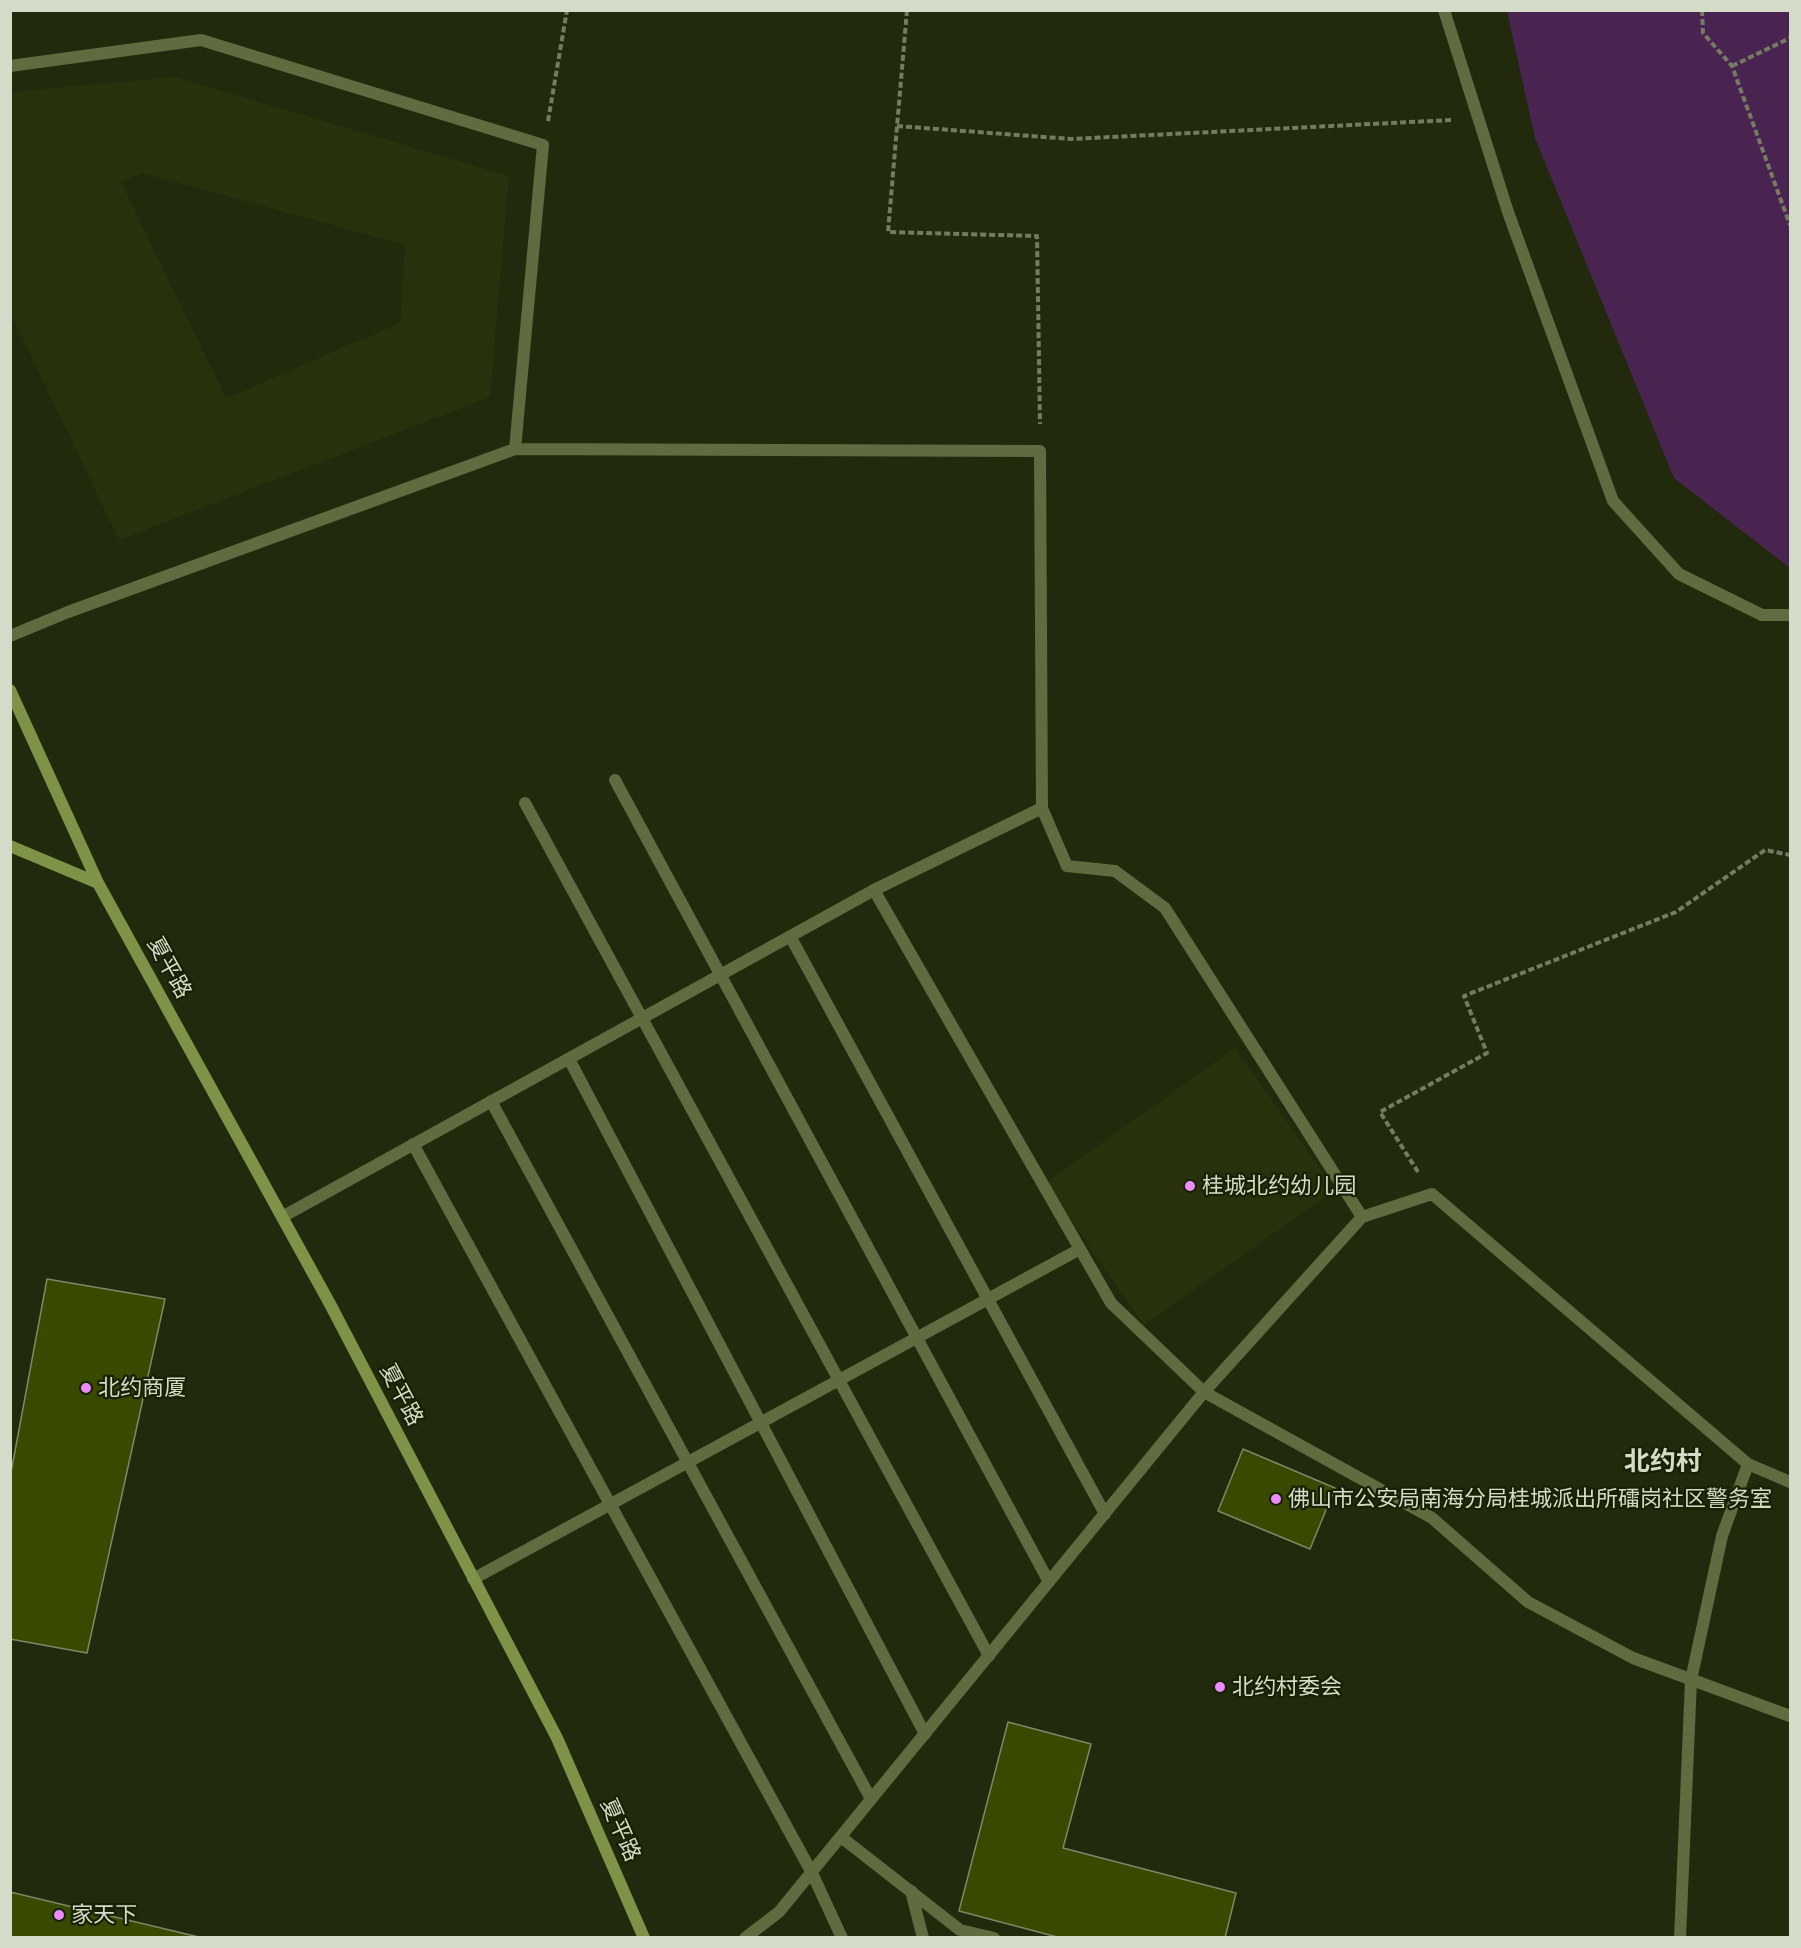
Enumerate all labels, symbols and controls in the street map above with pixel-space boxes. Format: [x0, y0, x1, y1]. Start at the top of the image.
street label: 夏平路 [141, 933, 197, 1003]
place label: 桂城北约幼儿园 [1202, 1173, 1356, 1199]
marker: 桂城北约幼儿园 [1183, 1179, 1197, 1193]
street label: 夏平路 [374, 1360, 428, 1430]
place label: 北约商厦 [98, 1375, 186, 1401]
marker: 北约商厦 [79, 1381, 93, 1395]
district label: 北约村 [1624, 1446, 1702, 1478]
place label: 佛山市公安局南海分局桂城派出所礌岗社区警务室 [1288, 1486, 1772, 1512]
marker: 佛山市公安局南海分局桂城派出所礌岗社区警务室 [1269, 1492, 1283, 1506]
place label: 北约村委会 [1232, 1674, 1342, 1700]
marker: 北约村委会 [1213, 1680, 1227, 1694]
street label: 夏平路 [595, 1794, 645, 1866]
place label: 家天下 [71, 1902, 137, 1928]
marker: 家天下 [52, 1908, 66, 1922]

